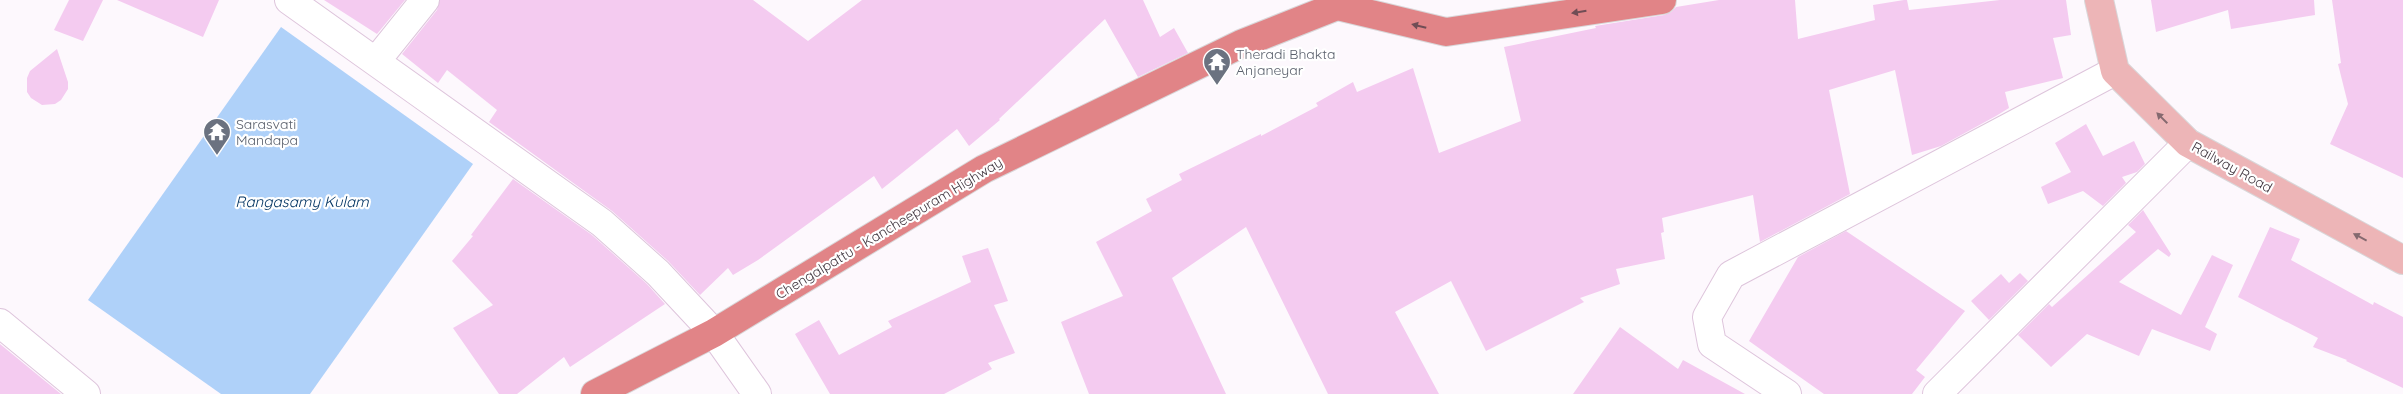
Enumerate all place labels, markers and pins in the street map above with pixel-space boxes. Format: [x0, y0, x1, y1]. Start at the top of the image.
place label: Theradi Bhakta Anjaneyar [1236, 45, 1336, 79]
temple icon: Theradi Bhakta Anjaneyar [1202, 47, 1232, 86]
place label: Sarasvati Mandapa [236, 115, 298, 149]
temple icon: Sarasvati Mandapa [202, 117, 232, 156]

